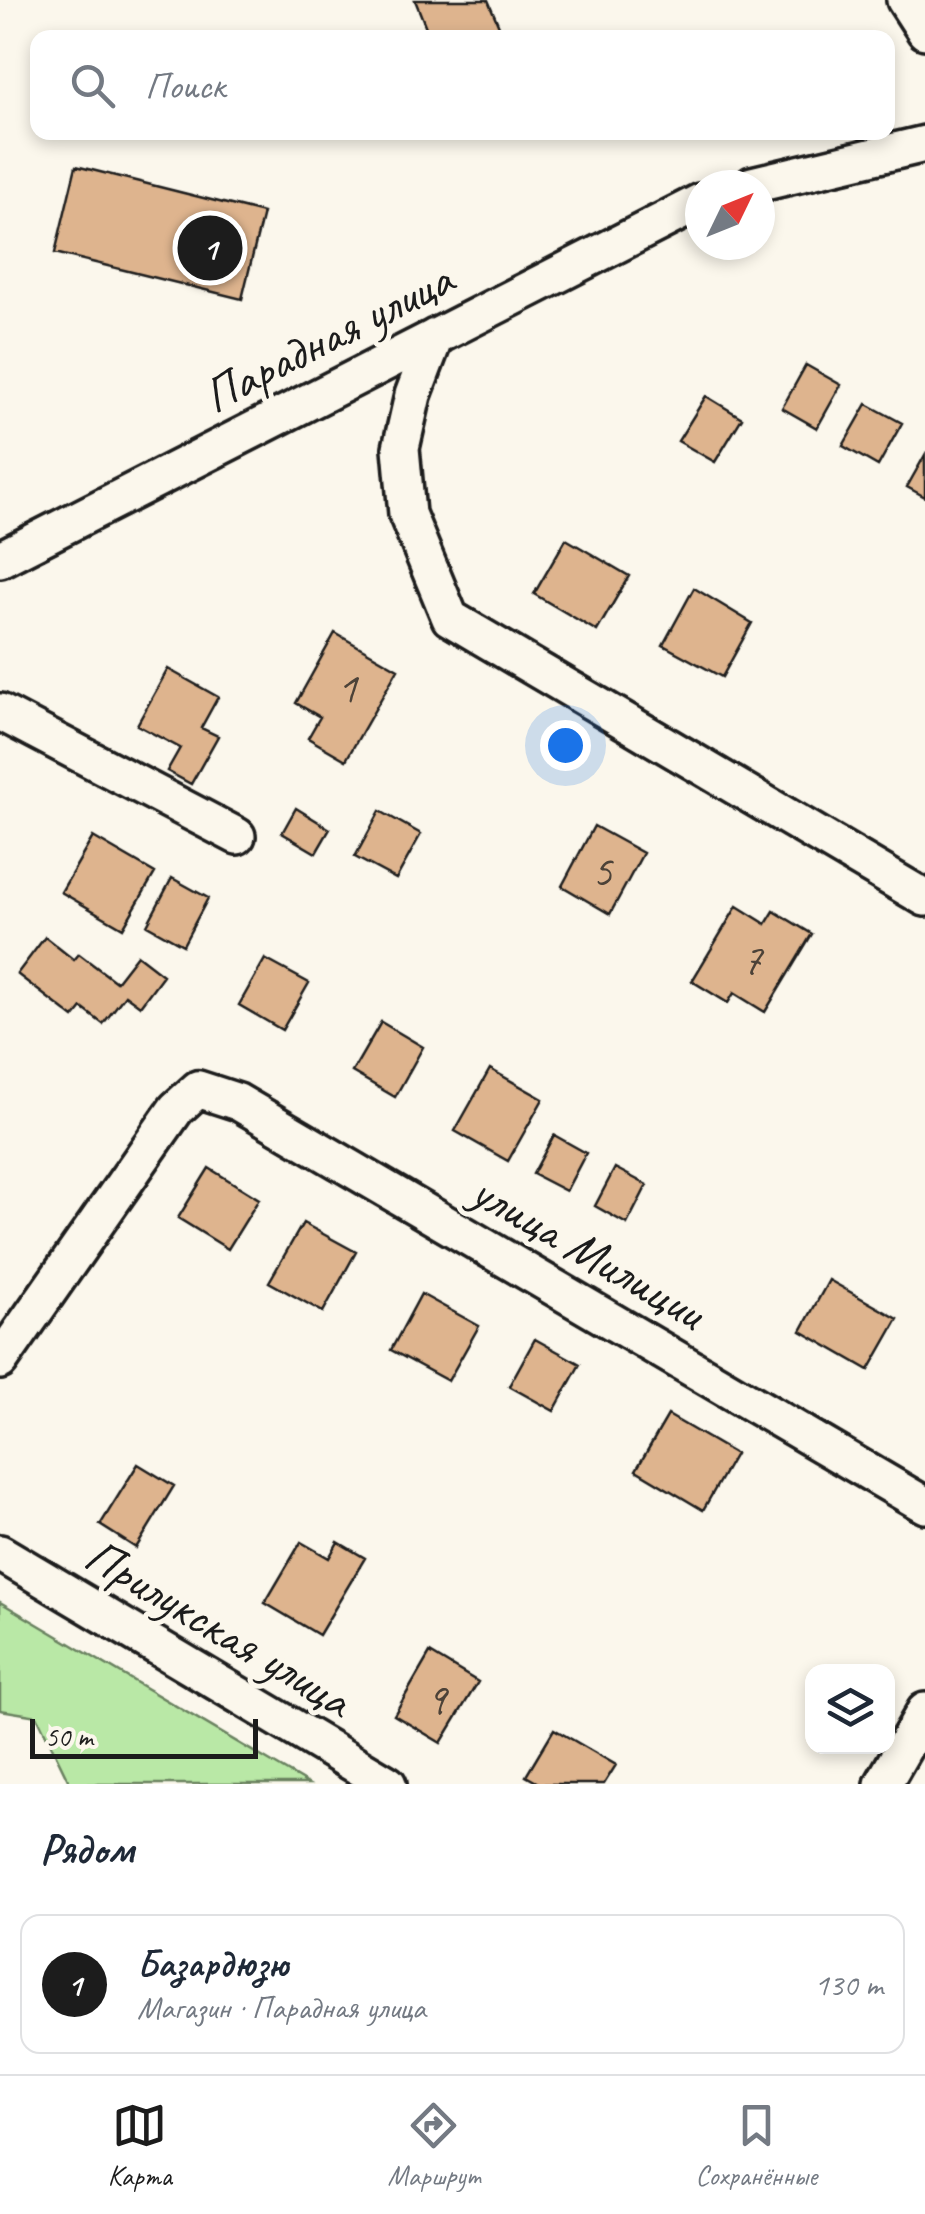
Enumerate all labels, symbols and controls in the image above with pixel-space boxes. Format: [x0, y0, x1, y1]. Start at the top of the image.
search box [30, 30, 895, 140]
icon: search [65, 58, 120, 113]
text: Поиск [145, 62, 225, 109]
north arrow [685, 170, 775, 260]
pin: 1 [178, 210, 242, 286]
street label: Парадная улица [192, 246, 466, 427]
house number: 1 [337, 659, 360, 716]
your location [540, 720, 591, 771]
house number: 5 [592, 843, 615, 900]
house number: 7 [742, 931, 765, 988]
street label: улица Милиции [458, 1158, 718, 1345]
street label: Прилукская улица [74, 1523, 365, 1733]
map controls [805, 1664, 895, 1754]
button: layers [805, 1664, 895, 1754]
house number: 9 [426, 1671, 450, 1728]
scale bar [30, 1714, 258, 1758]
text: 50 m [45, 1719, 93, 1754]
text: Рядом [40, 1823, 134, 1876]
text: Базардюзю [137, 1940, 288, 1987]
text: 1 [67, 1964, 82, 2005]
text: 130 m [814, 1964, 883, 2005]
text: Магазин · Парадная улица [137, 1987, 426, 2028]
tab: Карта [108, 2098, 172, 2193]
tab: Маршрут [388, 2098, 480, 2193]
tab: Сохранённые [696, 2098, 817, 2193]

